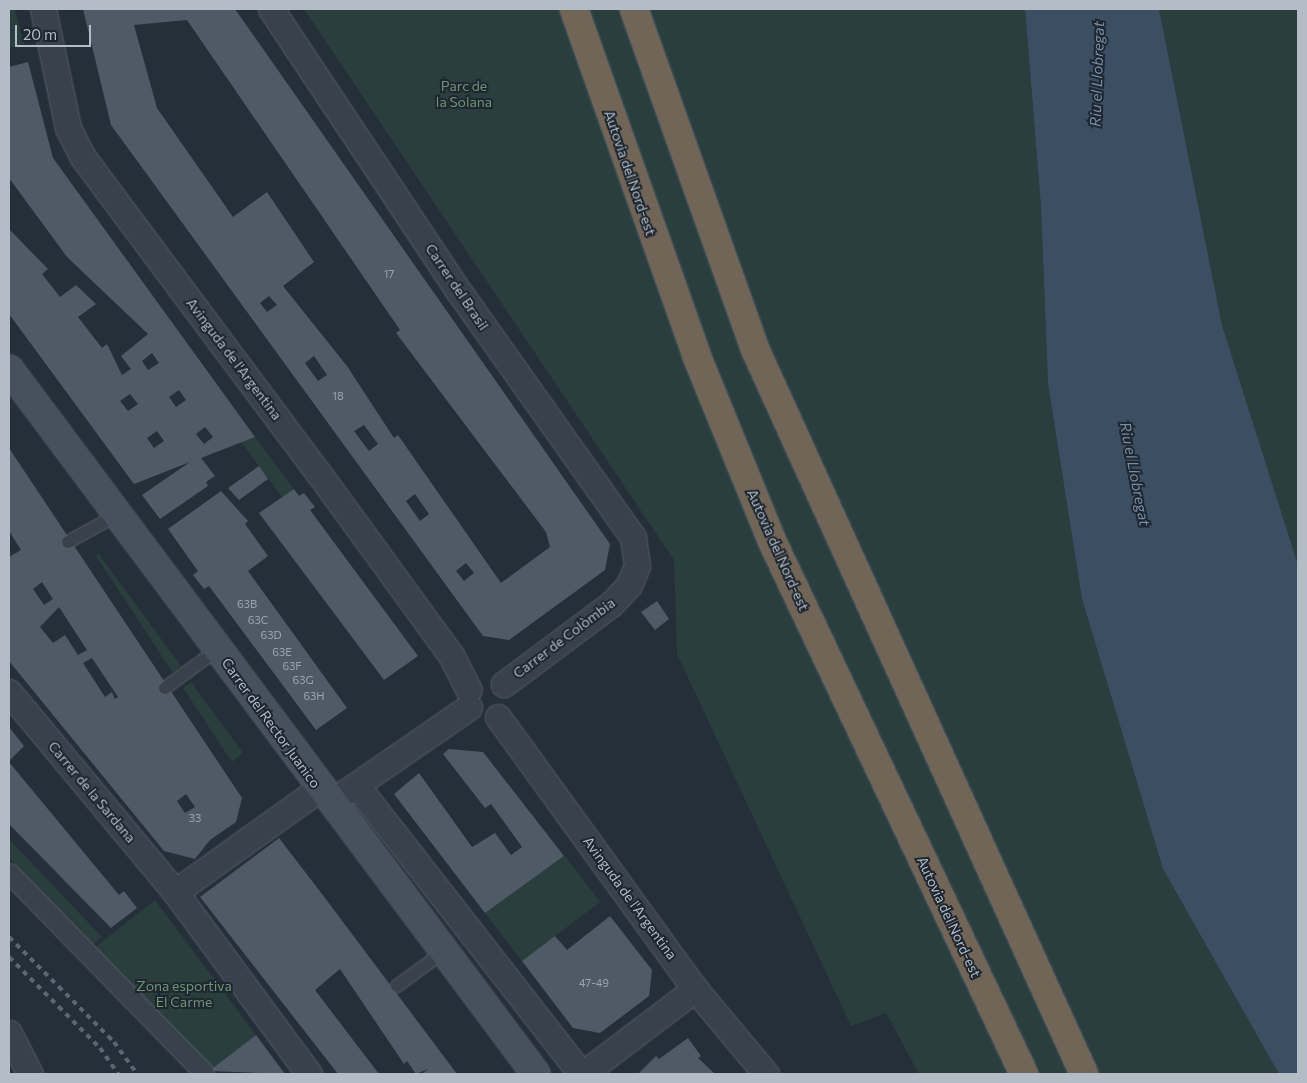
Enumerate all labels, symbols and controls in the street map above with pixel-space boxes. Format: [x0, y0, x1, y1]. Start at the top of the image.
scale bar [18, 15, 94, 47]
water label: Riu el Llobregat [1086, 21, 1108, 127]
text: 20 m [23, 25, 57, 43]
park label: Parc de la Solana [436, 78, 492, 110]
street label: Autovia del Nord-est [601, 108, 659, 238]
street label: Carrer del Brasil [422, 241, 492, 333]
house number: 17 [384, 267, 394, 281]
street label: Avinguda de l'Argentina [183, 295, 285, 423]
house number: 18 [332, 389, 344, 403]
water label: Riu el Llobregat [1116, 420, 1154, 528]
street label: Autovia del Nord-est [744, 487, 812, 613]
street label: Carrer de Colòmbia [510, 594, 618, 682]
house number: 63B [237, 597, 257, 611]
house number: 63C [248, 613, 268, 627]
house number: 63D [260, 628, 282, 642]
house number: 63E [272, 645, 292, 659]
street label: Carrer del Rector Juanico [218, 655, 324, 791]
house number: 63F [282, 659, 302, 673]
house number: 63G [293, 673, 313, 687]
house number: 63H [303, 689, 325, 703]
street label: Carrer de la Sardana [45, 738, 139, 846]
house number: 33 [189, 811, 201, 825]
street label: Avinguda de l'Argentina [580, 833, 680, 963]
street label: Autovia del Nord-est [914, 854, 984, 980]
house number: 47-49 [579, 976, 609, 990]
park label: Zona esportiva El Carme [136, 978, 232, 1010]

